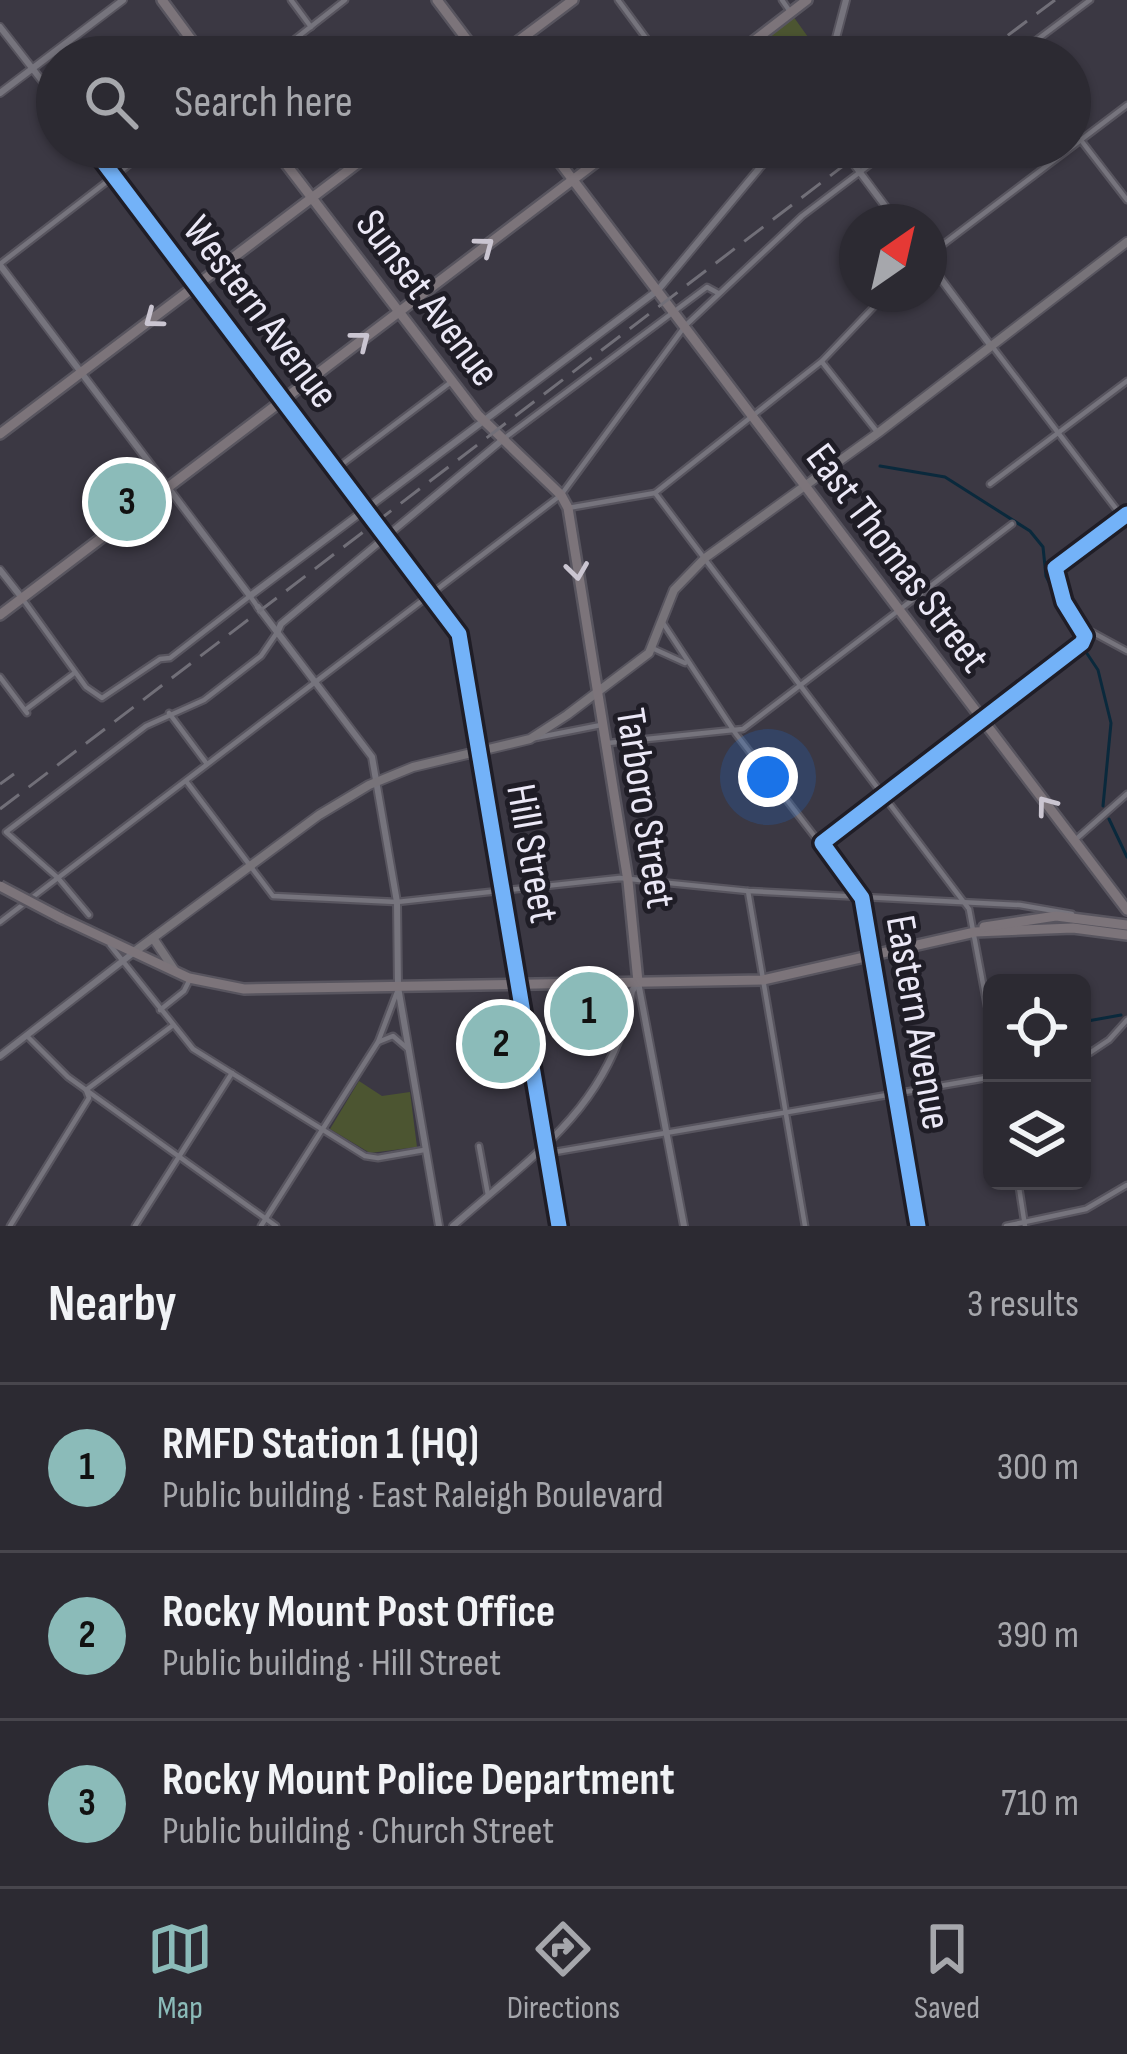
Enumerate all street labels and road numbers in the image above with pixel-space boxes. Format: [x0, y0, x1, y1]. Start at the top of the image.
street label: Sunset Avenue [344, 200, 510, 397]
street label: Western Avenue [171, 206, 349, 419]
street label: East Thomas Street [794, 434, 1000, 683]
street label: Tarboro Street [604, 705, 685, 912]
street label: Hill Street [494, 780, 569, 927]
street label: Eastern Avenue [874, 911, 961, 1134]

